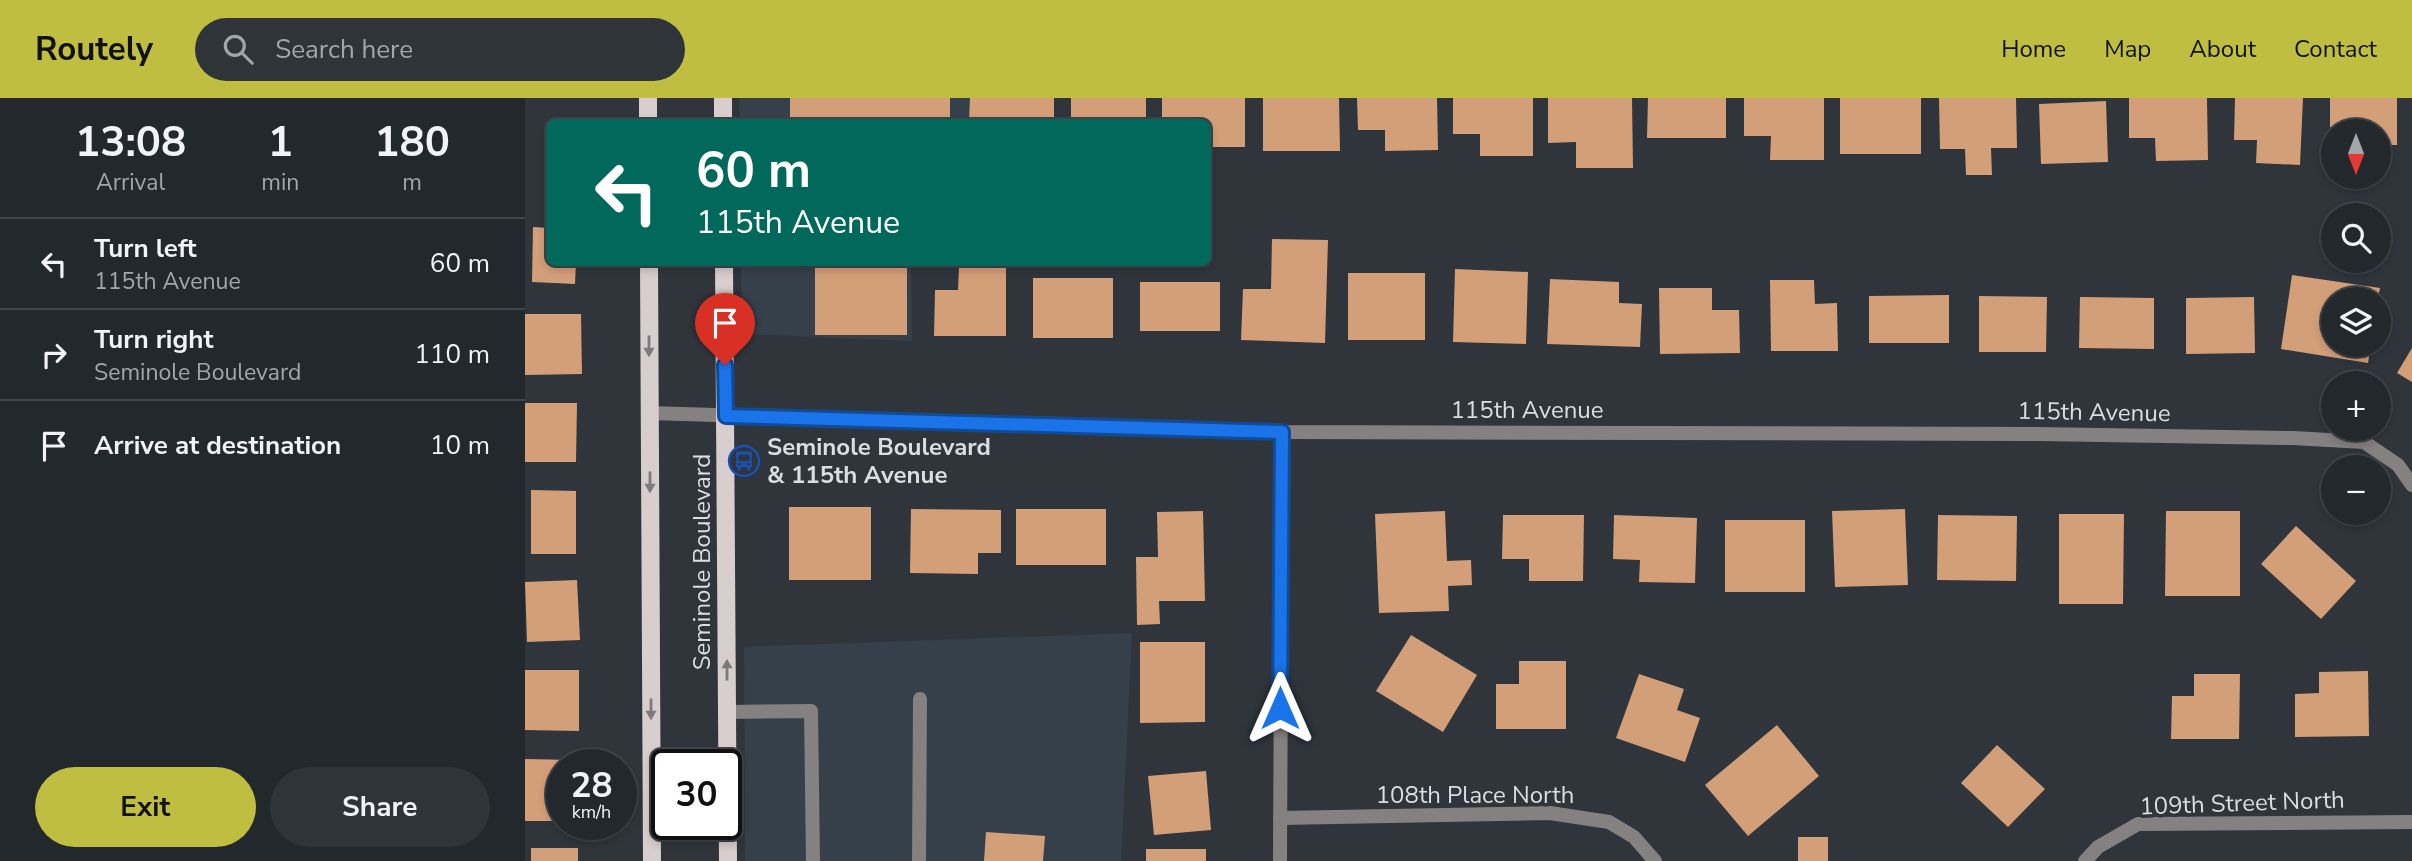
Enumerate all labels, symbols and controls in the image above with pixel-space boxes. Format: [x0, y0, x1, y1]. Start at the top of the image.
search box [195, 18, 685, 81]
text: Routely [35, 27, 153, 72]
icon: search [219, 30, 257, 68]
text: Search here [275, 32, 413, 67]
text: Home [2001, 33, 2066, 65]
text: Map [2104, 33, 2151, 65]
text: About [2189, 33, 2256, 65]
text: Contact [2294, 33, 2377, 65]
text: 13:08 [75, 114, 186, 171]
text: 1 [268, 114, 293, 171]
text: 180 [374, 114, 450, 171]
north arrow [2321, 119, 2391, 189]
map controls [2321, 119, 2391, 525]
text: 60 m [696, 137, 811, 204]
icon: left [581, 147, 672, 238]
text: Arrival [96, 167, 165, 198]
text: min [261, 167, 299, 198]
text: m [402, 167, 422, 198]
text: 115th Avenue [696, 201, 900, 244]
button: search [2321, 203, 2391, 273]
text: Turn left [94, 231, 197, 266]
icon: left [35, 245, 73, 283]
text: 60 m [430, 246, 490, 281]
text: 115th Avenue [94, 266, 241, 297]
button: layers [2321, 287, 2391, 357]
pin [695, 293, 755, 365]
icon: arrive [706, 304, 744, 342]
text: Turn right [94, 322, 213, 357]
icon: right [35, 336, 73, 374]
one-way arrow [643, 336, 655, 358]
text: 110 m [414, 337, 490, 372]
text: Seminole Boulevard [94, 357, 301, 388]
button: + [2321, 371, 2391, 441]
street label: 115th Avenue [1450, 394, 1604, 426]
street label: 115th Avenue [2017, 395, 2171, 429]
icon: arrive [35, 427, 73, 465]
text: Arrive at destination [94, 428, 341, 463]
text: 10 m [430, 428, 490, 463]
place label: Seminole Boulevard & 115th Avenue [767, 431, 991, 491]
bus stop icon: Seminole Boulevard & 115th Avenue [727, 444, 761, 478]
street label: Seminole Boulevard [686, 454, 718, 670]
button: − [2321, 455, 2391, 525]
one-way arrow [644, 471, 656, 493]
one-way arrow [721, 659, 733, 681]
position arrow [1243, 671, 1317, 745]
one-way arrow [645, 698, 657, 720]
speed limit sign: 30 [651, 749, 742, 840]
text: 28 [570, 762, 613, 809]
button: Exit [35, 767, 256, 847]
button: Share [270, 767, 490, 847]
street label: 108th Place North [1376, 779, 1574, 811]
street label: 109th Street North [2139, 783, 2345, 823]
text: km/h [572, 800, 611, 824]

